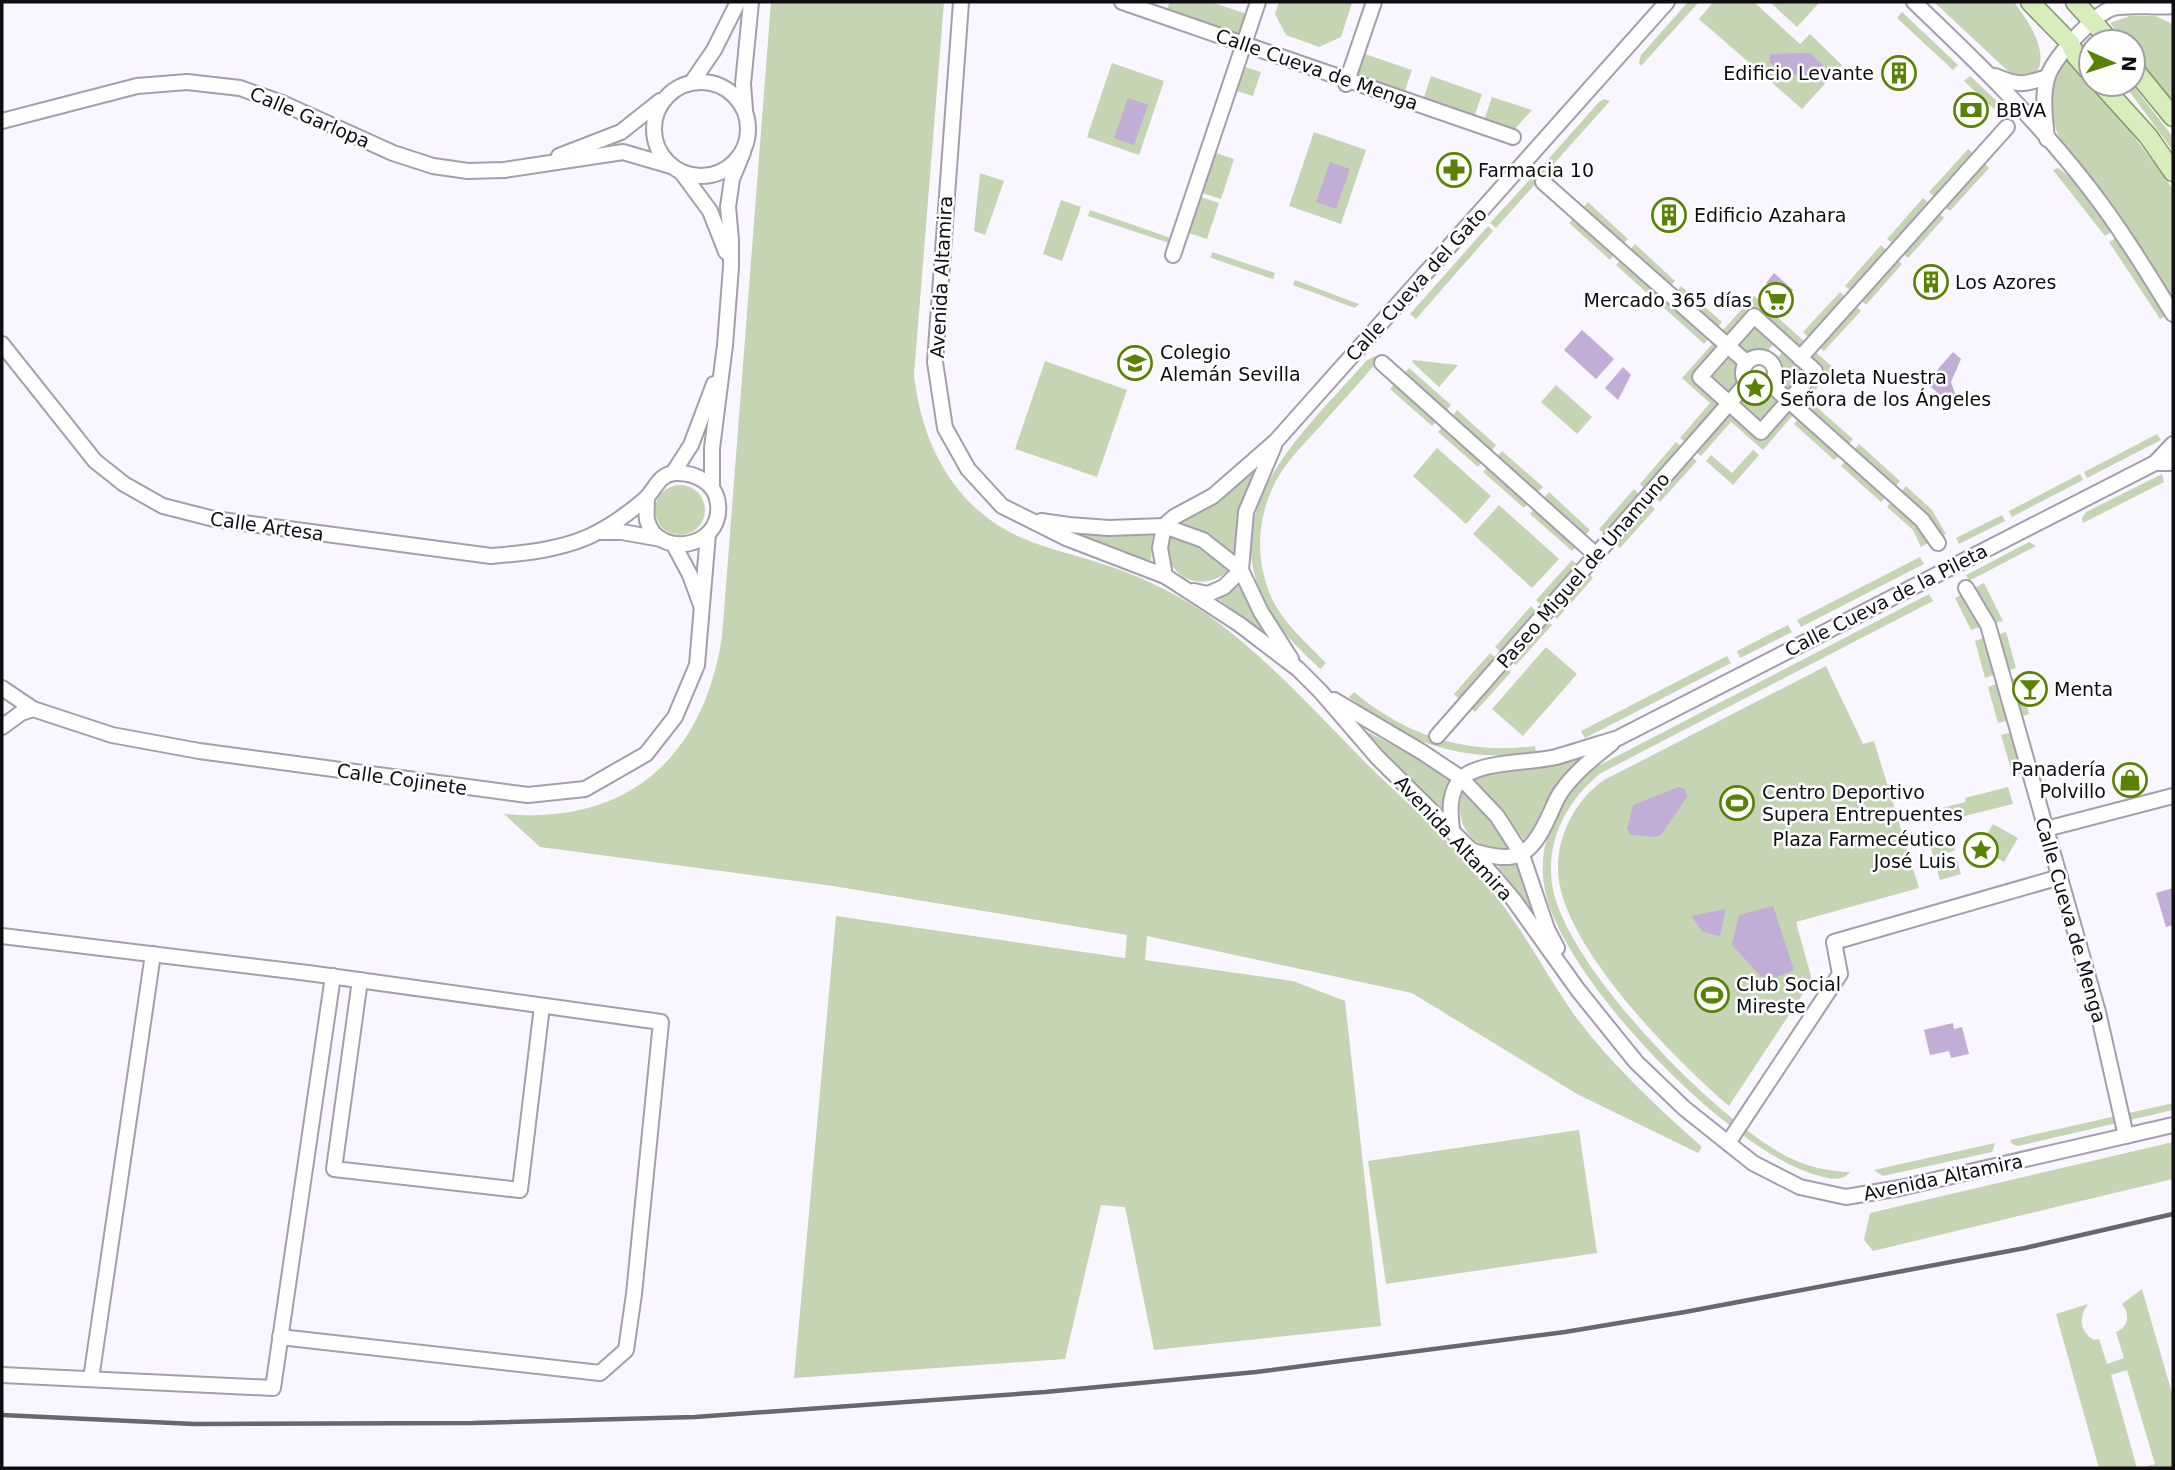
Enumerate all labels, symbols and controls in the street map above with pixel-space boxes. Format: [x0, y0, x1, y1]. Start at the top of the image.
street label: Calle Cueva de Menga [1213, 24, 1421, 114]
north arrow [2077, 28, 2147, 98]
building icon: Edificio Levante [1880, 54, 1918, 92]
text: N [2118, 55, 2140, 72]
place label: Edificio Levante [1723, 62, 1874, 84]
street label: Calle Garlopa [247, 82, 373, 152]
bank icon: BBVA [1952, 91, 1990, 129]
place label: BBVA [1996, 99, 2046, 121]
pharmacy icon: Farmacia 10 [1435, 151, 1473, 189]
place label: Farmacia 10 [1478, 159, 1594, 181]
street label: Avenida Altamira [926, 195, 956, 359]
building icon: Edificio Azahara [1650, 196, 1688, 234]
street label: Calle Cueva del Gato [1341, 202, 1491, 366]
place label: Edificio Azahara [1694, 204, 1846, 226]
building icon: Los Azores [1912, 263, 1950, 301]
place label: Los Azores [1955, 271, 2056, 293]
supermarket icon: Mercado 365 días [1757, 281, 1795, 319]
place label: Mercado 365 días [1584, 289, 1752, 311]
place label: Colegio Alemán Sevilla [1160, 341, 1301, 385]
school or university icon: Colegio Alemán Sevilla [1116, 344, 1154, 382]
place label: Plazoleta Nuestra Señora de los Ángeles [1780, 366, 1991, 410]
place icon: Plazoleta Nuestra Señora de los Ángeles [1736, 369, 1774, 407]
street label: Paseo Miguel de Unamuno [1492, 468, 1674, 672]
street label: Calle Artesa [209, 507, 325, 545]
street label: Calle Cueva de la Pileta [1781, 539, 1991, 661]
bar icon: Menta [2011, 670, 2049, 708]
place label: Menta [2054, 678, 2113, 700]
place label: Panadería Polvillo [2012, 758, 2106, 802]
street label: Calle Cojinete [335, 759, 469, 799]
shop icon: Panadería Polvillo [2111, 761, 2149, 799]
street label: Avenida Altamira [1391, 771, 1517, 905]
place label: Centro Deportivo Supera Entrepuentes [1762, 781, 1963, 825]
sports icon: Centro Deportivo Supera Entrepuentes [1718, 784, 1756, 822]
street label: Calle Cueva de Menga [2031, 815, 2111, 1025]
place label: Plaza Farmecéutico José Luis [1772, 828, 1956, 872]
place icon: Plaza Farmecéutico José Luis [1962, 831, 2000, 869]
place label: Club Social Mireste [1736, 973, 1841, 1017]
sports icon: Club Social Mireste [1693, 976, 1731, 1014]
street label: Avenida Altamira [1861, 1149, 2025, 1205]

